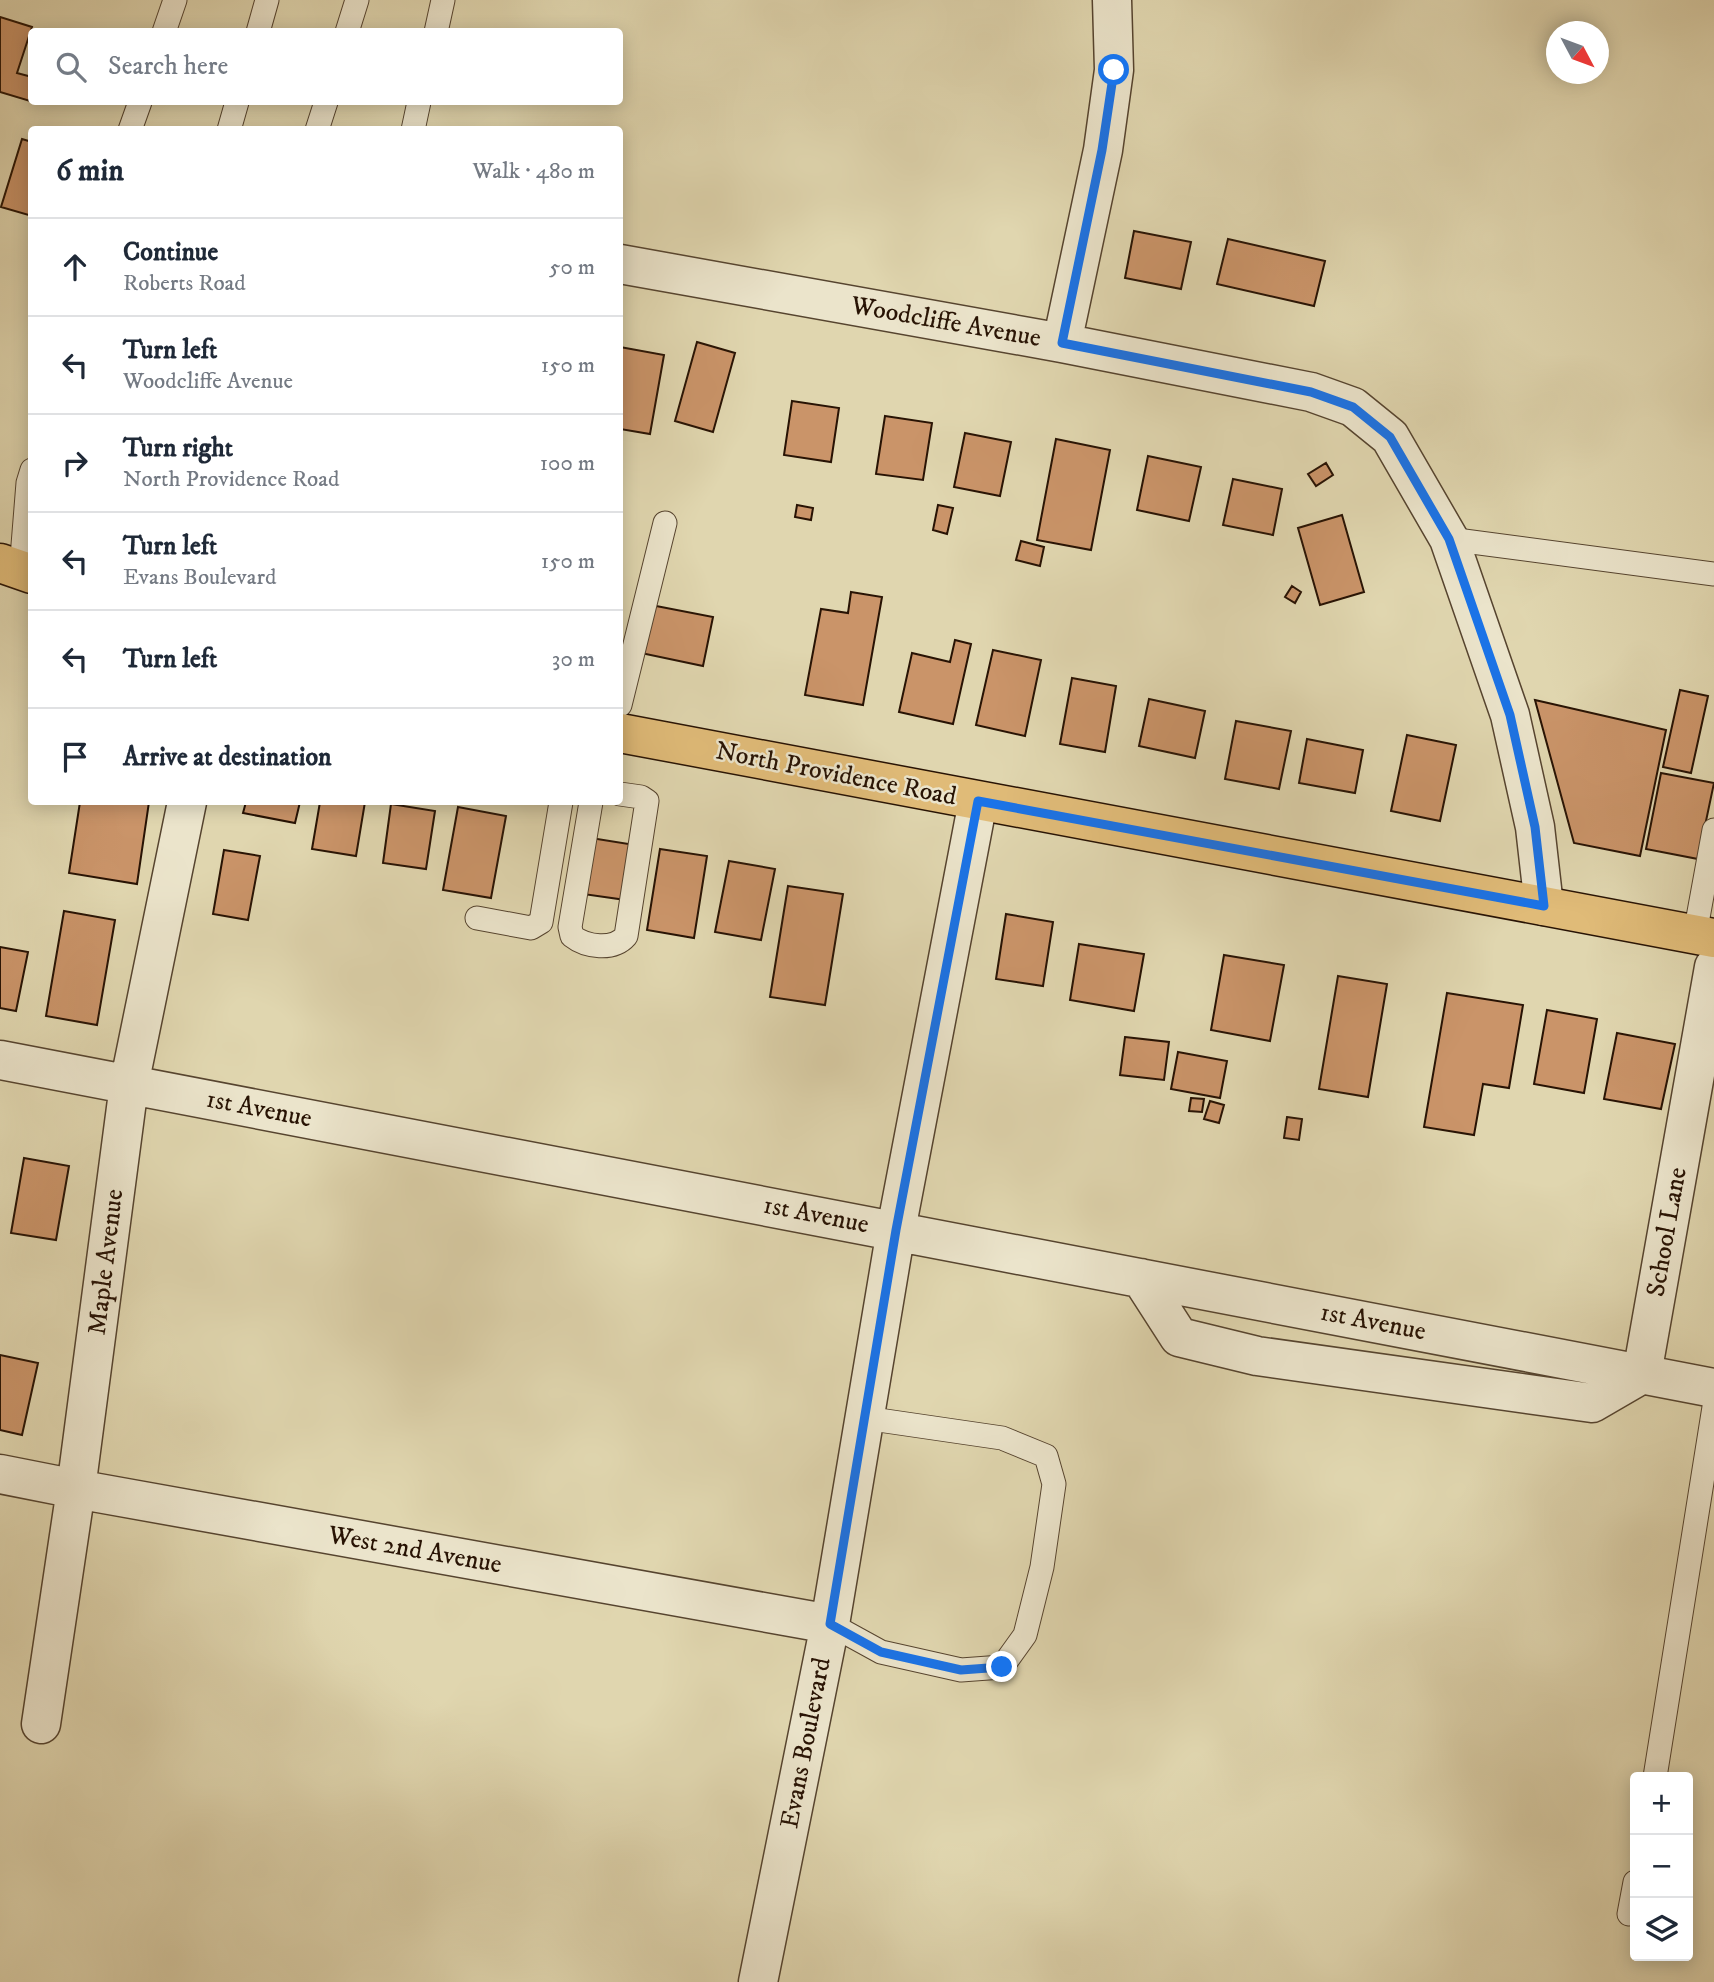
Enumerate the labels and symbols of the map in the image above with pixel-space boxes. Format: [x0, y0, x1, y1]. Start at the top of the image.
north arrow [1546, 21, 1609, 84]
route start [1098, 54, 1129, 85]
street label: Woodcliffe Avenue [847, 289, 1044, 355]
street label: North Providence Road [713, 734, 959, 814]
street label: 1st Avenue [203, 1083, 315, 1135]
street label: School Lane [1639, 1165, 1695, 1299]
street label: Maple Avenue [81, 1187, 131, 1337]
street label: 1st Avenue [760, 1189, 872, 1241]
street label: 1st Avenue [1317, 1296, 1429, 1348]
street label: West 2nd Avenue [325, 1518, 504, 1582]
route end [986, 1651, 1017, 1682]
street label: Evans Boulevard [773, 1655, 839, 1831]

